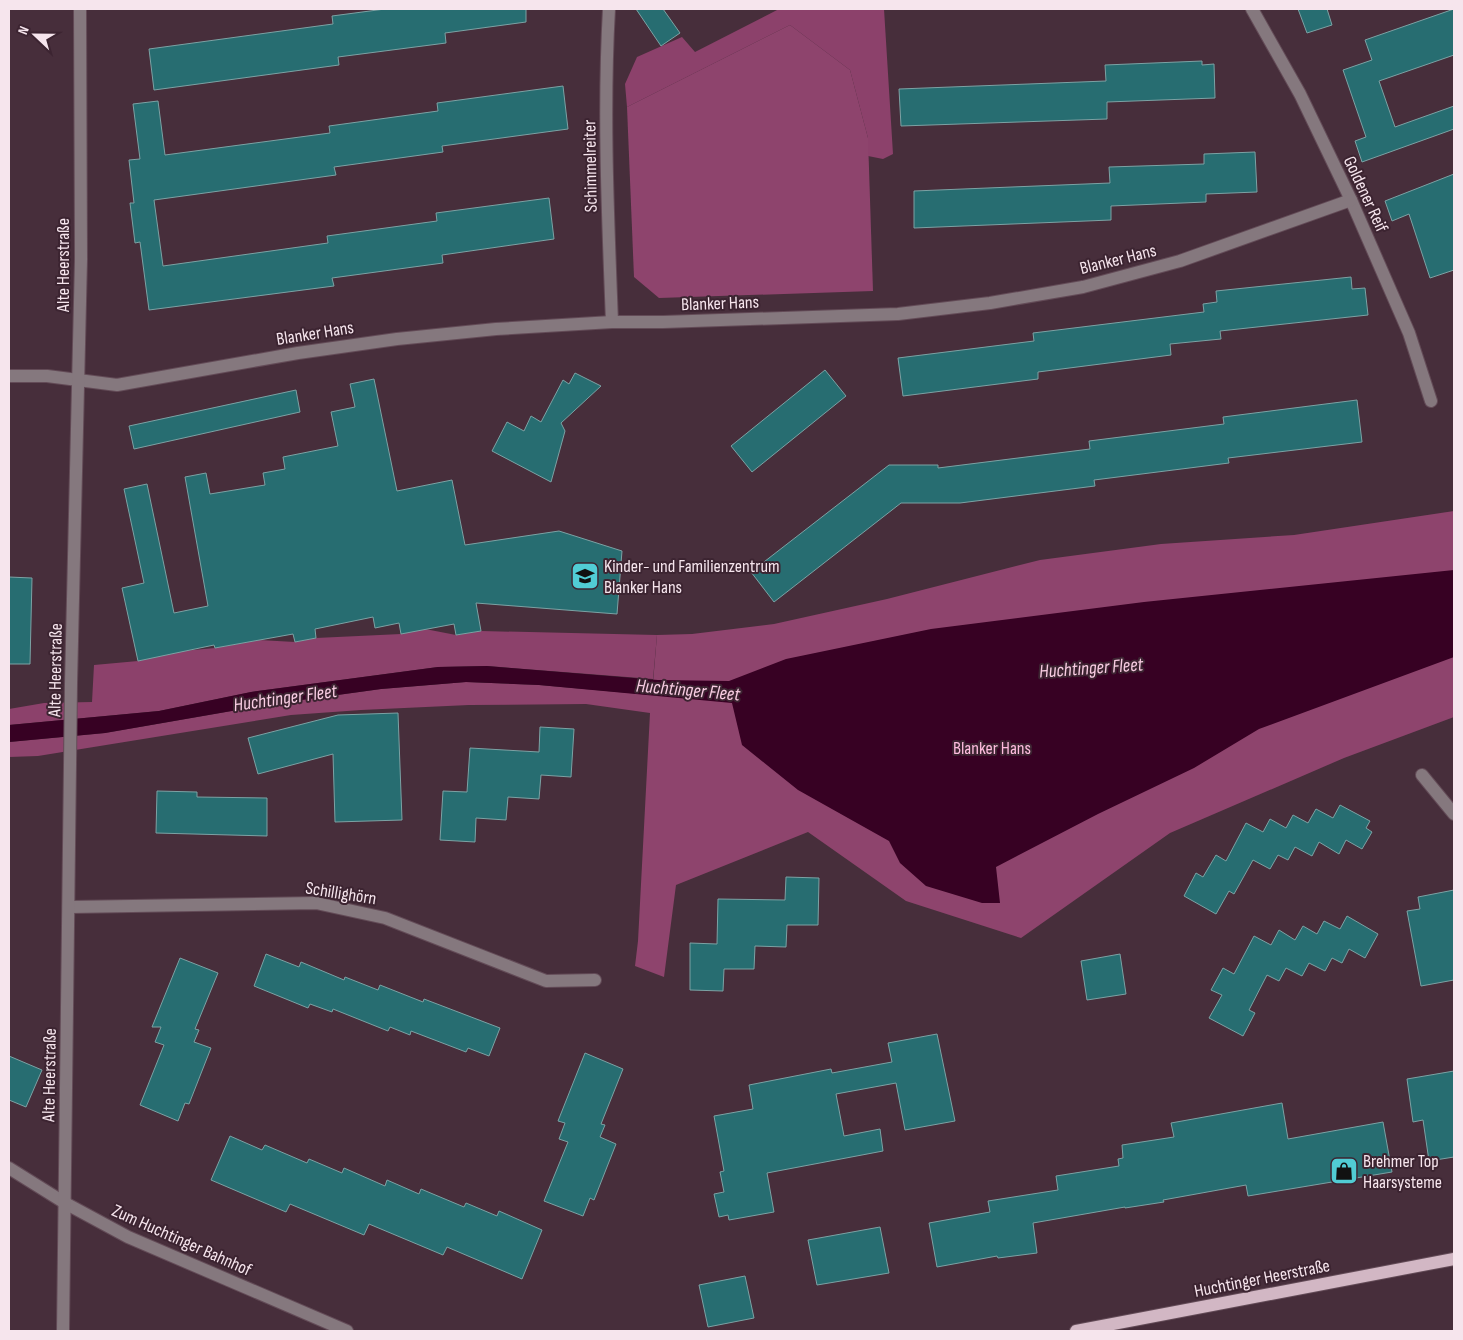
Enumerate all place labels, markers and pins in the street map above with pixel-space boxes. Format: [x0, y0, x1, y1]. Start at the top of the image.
place label: Kinder- und Familienzentrum Blanker Hans [604, 556, 780, 598]
school or university icon: Kinder- und Familienzentrum Blanker Hans [570, 561, 600, 591]
place label: Brehmer Top Haarsysteme [1363, 1151, 1442, 1193]
shop icon: Brehmer Top Haarsysteme [1329, 1156, 1359, 1186]

